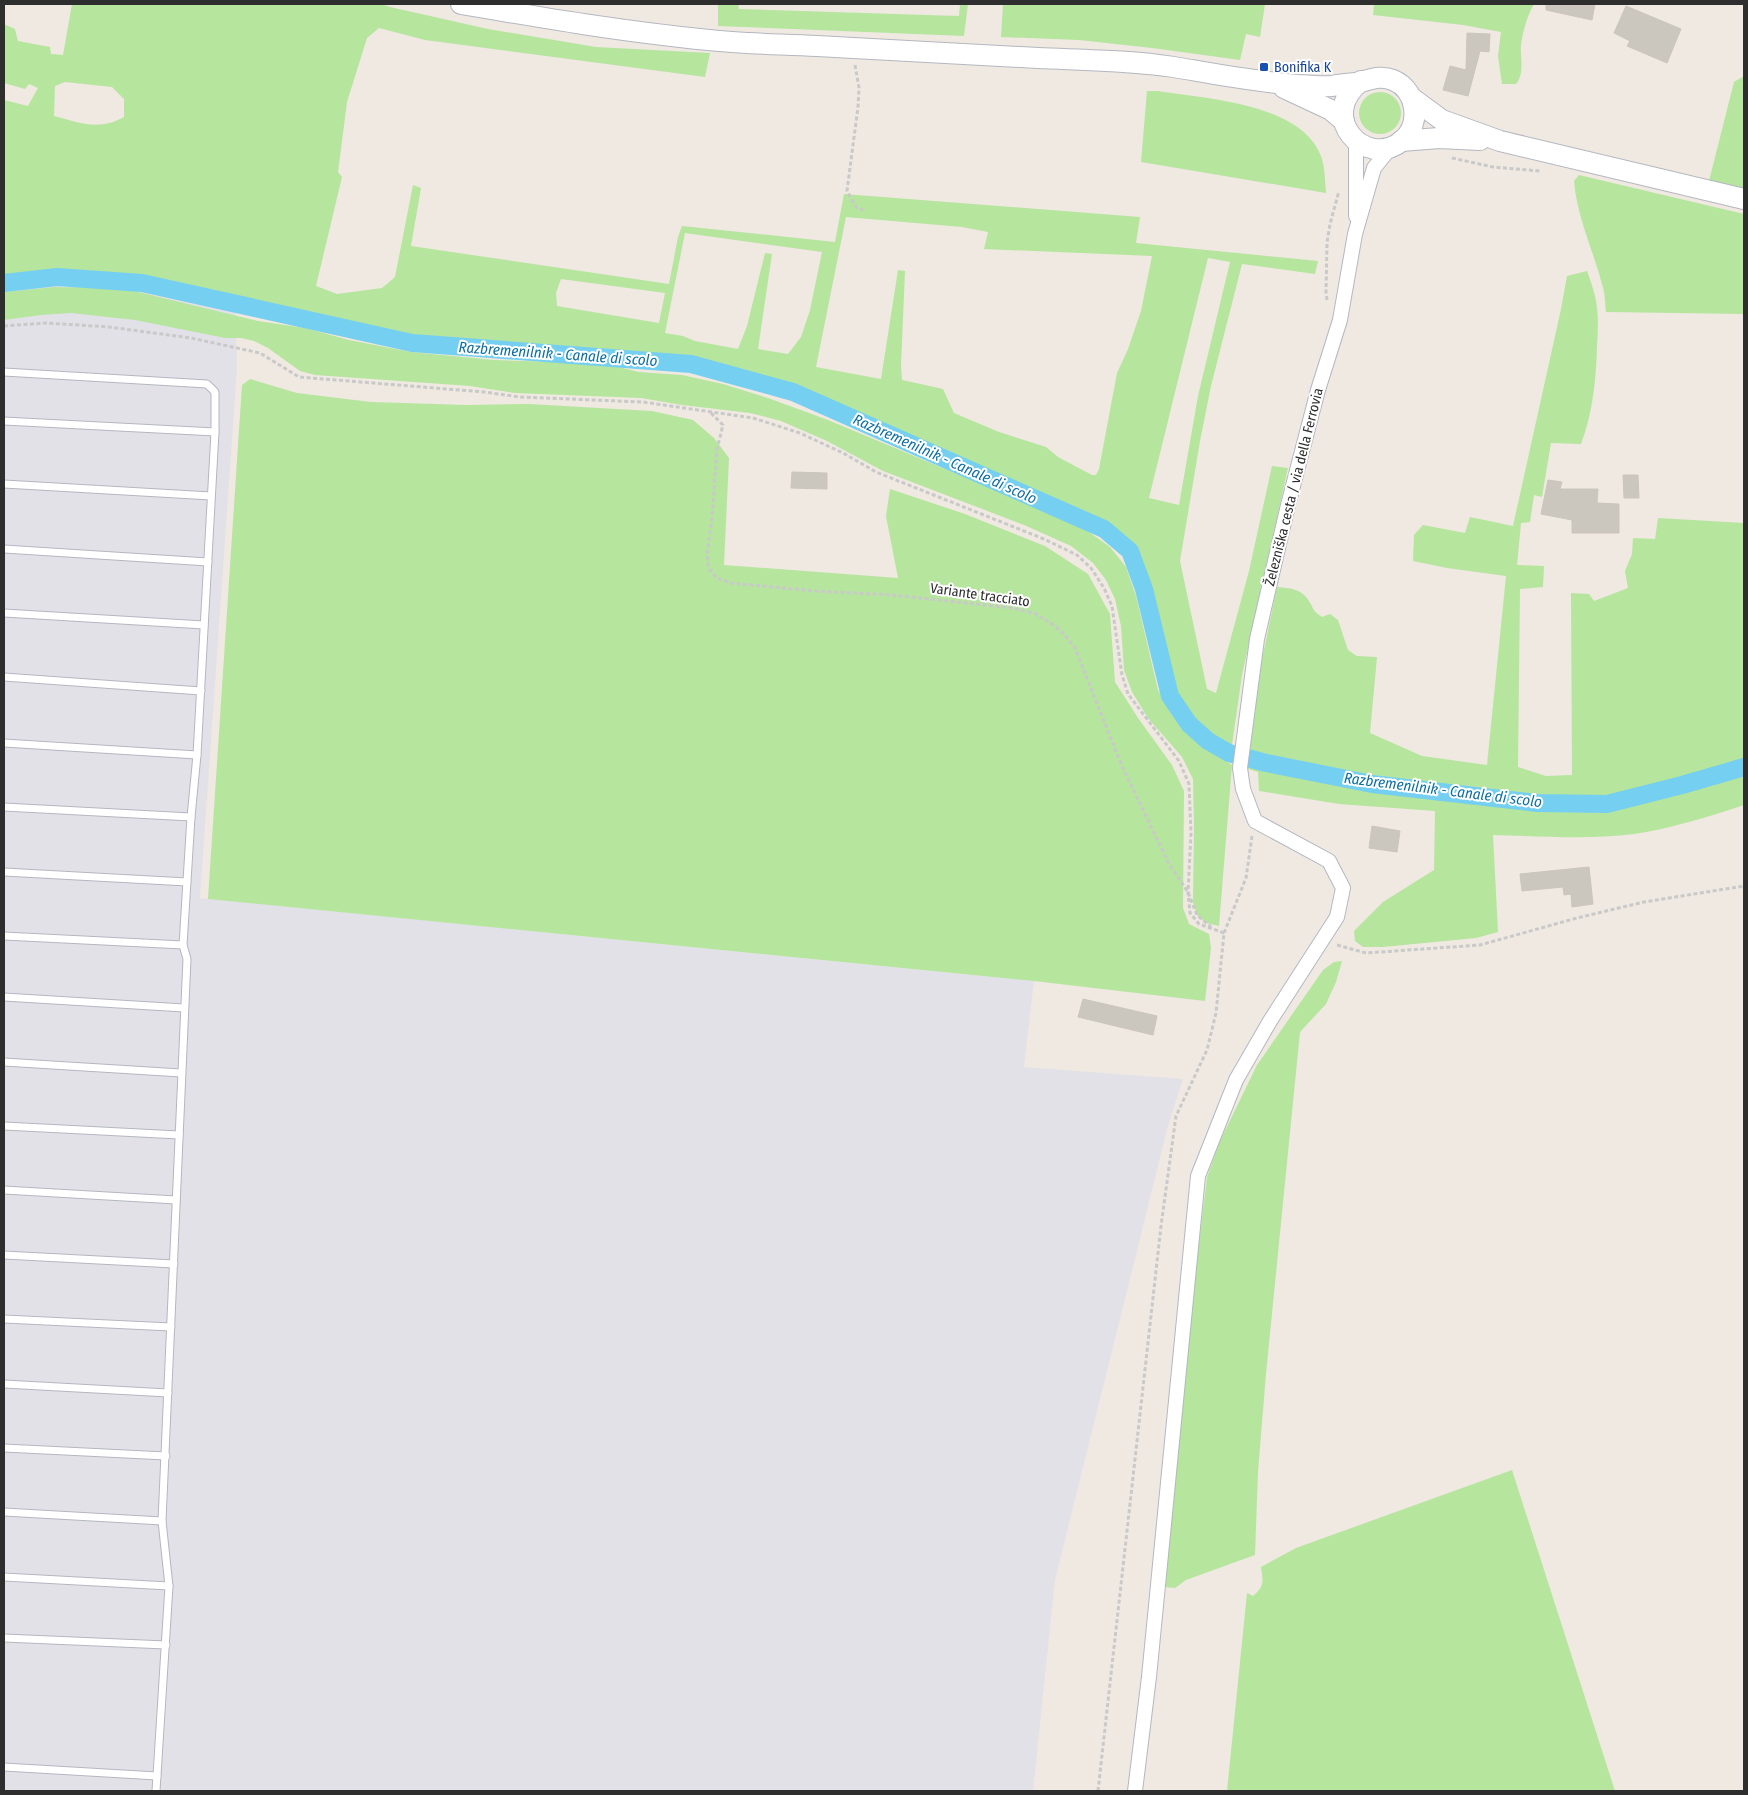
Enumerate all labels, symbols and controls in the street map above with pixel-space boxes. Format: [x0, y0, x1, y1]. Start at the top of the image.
place label: Bonifika K [1274, 59, 1332, 76]
marker: Bonifika K [1258, 61, 1270, 73]
water label: Razbremenilnik - Canale di scolo [458, 338, 658, 370]
street label: Železniška cesta / via della Ferrovia [1260, 386, 1327, 588]
water label: Razbremenilnik - Canale di scolo [850, 410, 1040, 508]
street label: Variante tracciato [929, 580, 1031, 610]
water label: Razbremenilnik - Canale di scolo [1343, 769, 1543, 811]

